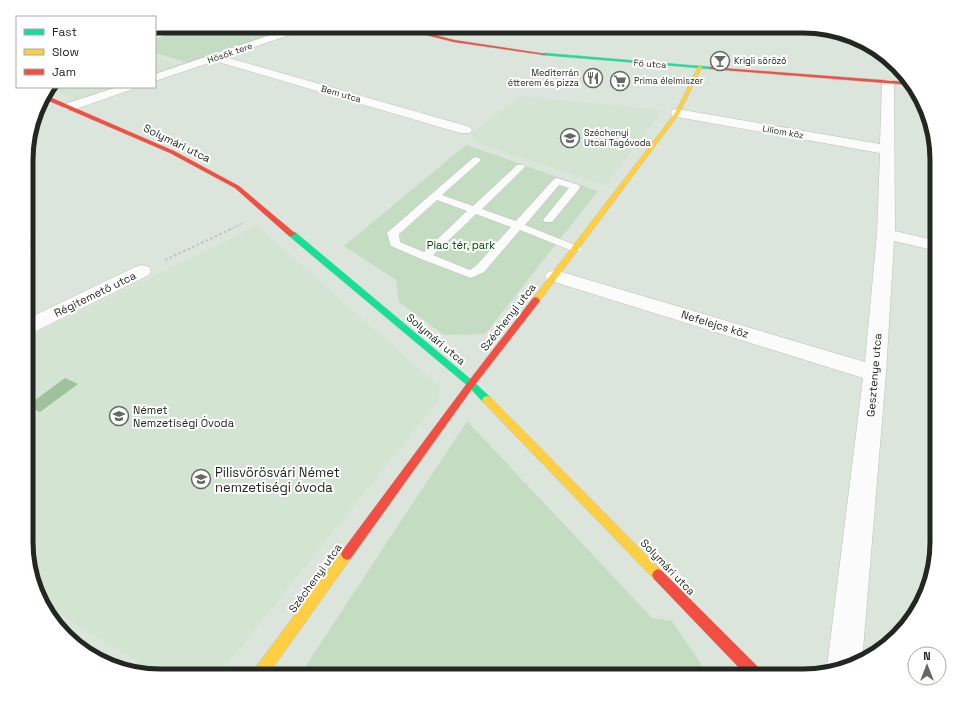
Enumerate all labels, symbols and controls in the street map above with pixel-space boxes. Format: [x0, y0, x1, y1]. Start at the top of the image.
legend [16, 16, 156, 88]
text: Fast [52, 24, 77, 40]
street label: Hősök tere [206, 40, 254, 66]
text: Slow [52, 44, 79, 60]
bar icon: Krigli söröző [709, 50, 731, 72]
place label: Krigli söröző [734, 55, 787, 67]
street label: Fő utca [633, 57, 667, 71]
text: Jam [52, 64, 76, 80]
place label: Mediterrán étterem és pizza [508, 67, 579, 89]
restaurant icon: Mediterrán étterem és pizza [582, 67, 604, 89]
supermarket icon: Prima élelmiszer [609, 70, 631, 92]
place label: Prima élelmiszer [634, 75, 704, 87]
street label: Bem utca [319, 83, 363, 105]
street label: Solymári utca [141, 121, 213, 166]
street label: Liliom köz [761, 122, 805, 142]
school or university icon: Széchenyi Utcai Tagóvoda [559, 127, 581, 149]
place label: Széchenyi Utcai Tagóvoda [584, 127, 651, 149]
park label: Piac tér, park [427, 238, 495, 252]
street label: Régitemető utca [52, 268, 139, 320]
street label: Széchenyi utca [477, 280, 539, 354]
street label: Nefelejcs köz [680, 307, 751, 341]
street label: Solymári utca [404, 310, 469, 368]
street label: Gesztenye utca [863, 332, 885, 417]
place label: Német Nemzetiségi Óvoda [133, 403, 235, 430]
school or university icon: Német Nemzetiségi Óvoda [108, 405, 130, 427]
place label: Pilisvörösvári Német nemzetiségi óvoda [215, 464, 340, 496]
school or university icon: Pilisvörösvári Német nemzetiségi óvoda [190, 468, 212, 490]
street label: Solymári utca [638, 536, 699, 599]
street label: Széchenyi utca [285, 540, 345, 615]
north arrow [907, 646, 947, 686]
text: N [923, 649, 931, 663]

